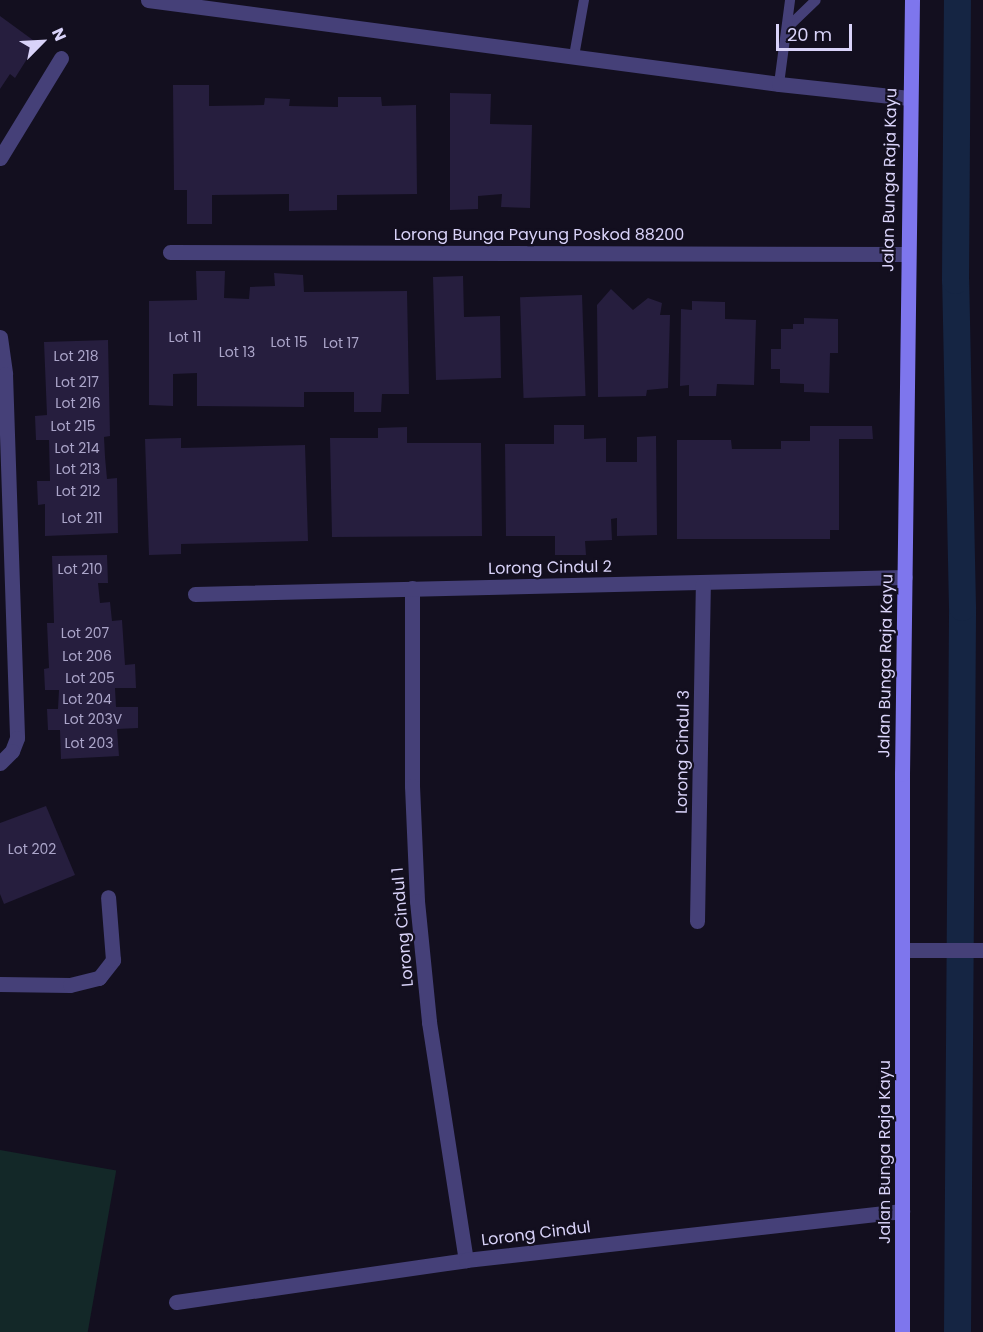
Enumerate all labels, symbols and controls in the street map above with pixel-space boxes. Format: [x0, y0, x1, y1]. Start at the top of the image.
north arrow [12, 12, 72, 72]
scale bar [779, 12, 856, 50]
text: 20 m [787, 22, 832, 47]
text: N [46, 24, 72, 45]
street label: Jalan Bunga Raja Kayu [879, 88, 901, 272]
street label: Lorong Bunga Payung Poskod 88200 [394, 225, 684, 245]
house number: Lot 11 [169, 329, 201, 345]
house number: Lot 15 [270, 334, 308, 350]
house number: Lot 17 [323, 335, 359, 351]
house number: Lot 13 [219, 344, 255, 360]
house number: Lot 218 [53, 348, 99, 364]
house number: Lot 217 [55, 374, 99, 390]
house number: Lot 216 [55, 395, 101, 411]
house number: Lot 215 [50, 418, 96, 434]
house number: Lot 214 [54, 440, 100, 456]
house number: Lot 213 [56, 461, 100, 477]
house number: Lot 212 [56, 483, 100, 499]
house number: Lot 211 [62, 510, 102, 526]
street label: Lorong Cindul 2 [488, 557, 612, 579]
house number: Lot 210 [57, 561, 103, 577]
street label: Jalan Bunga Raja Kayu [875, 574, 897, 758]
house number: Lot 207 [61, 625, 109, 641]
house number: Lot 206 [62, 648, 112, 664]
house number: Lot 205 [65, 670, 115, 686]
street label: Lorong Cindul 3 [672, 690, 694, 814]
house number: Lot 204 [62, 691, 112, 707]
house number: Lot 203V [64, 711, 122, 727]
house number: Lot 203 [65, 735, 113, 751]
house number: Lot 202 [8, 841, 56, 857]
street label: Lorong Cindul 1 [388, 867, 418, 987]
street label: Jalan Bunga Raja Kayu [875, 1060, 895, 1244]
street label: Lorong Cindul [480, 1218, 592, 1250]

